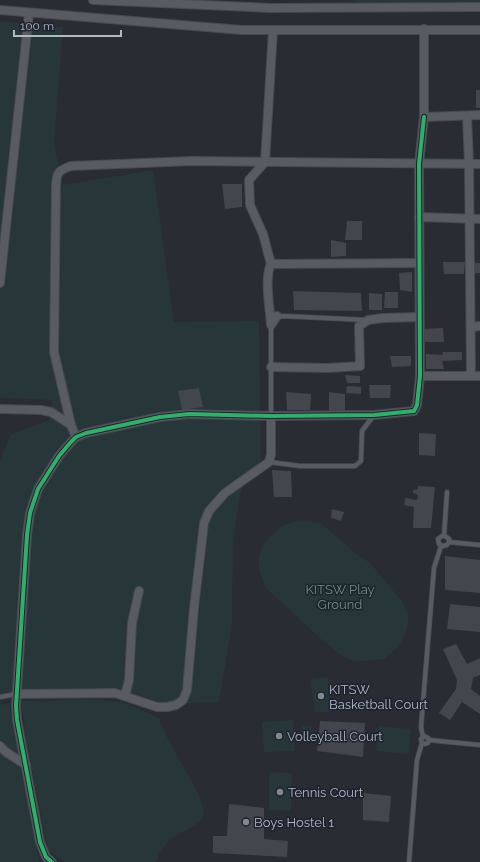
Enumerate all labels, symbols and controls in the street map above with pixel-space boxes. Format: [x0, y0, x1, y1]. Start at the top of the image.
scale bar [14, 12, 121, 38]
text: 100 m [20, 19, 54, 33]
park label: KITSW Play Ground [305, 582, 375, 612]
place label: KITSW Basketball Court [329, 682, 429, 712]
marker: KITSW Basketball Court [316, 691, 326, 701]
place label: Volleyball Court [287, 729, 383, 744]
marker: Volleyball Court [274, 731, 284, 741]
place label: Tennis Court [288, 785, 364, 800]
marker: Tennis Court [275, 787, 285, 797]
place label: Boys Hostel 1 [254, 815, 334, 830]
marker: Boys Hostel 1 [241, 817, 251, 827]

